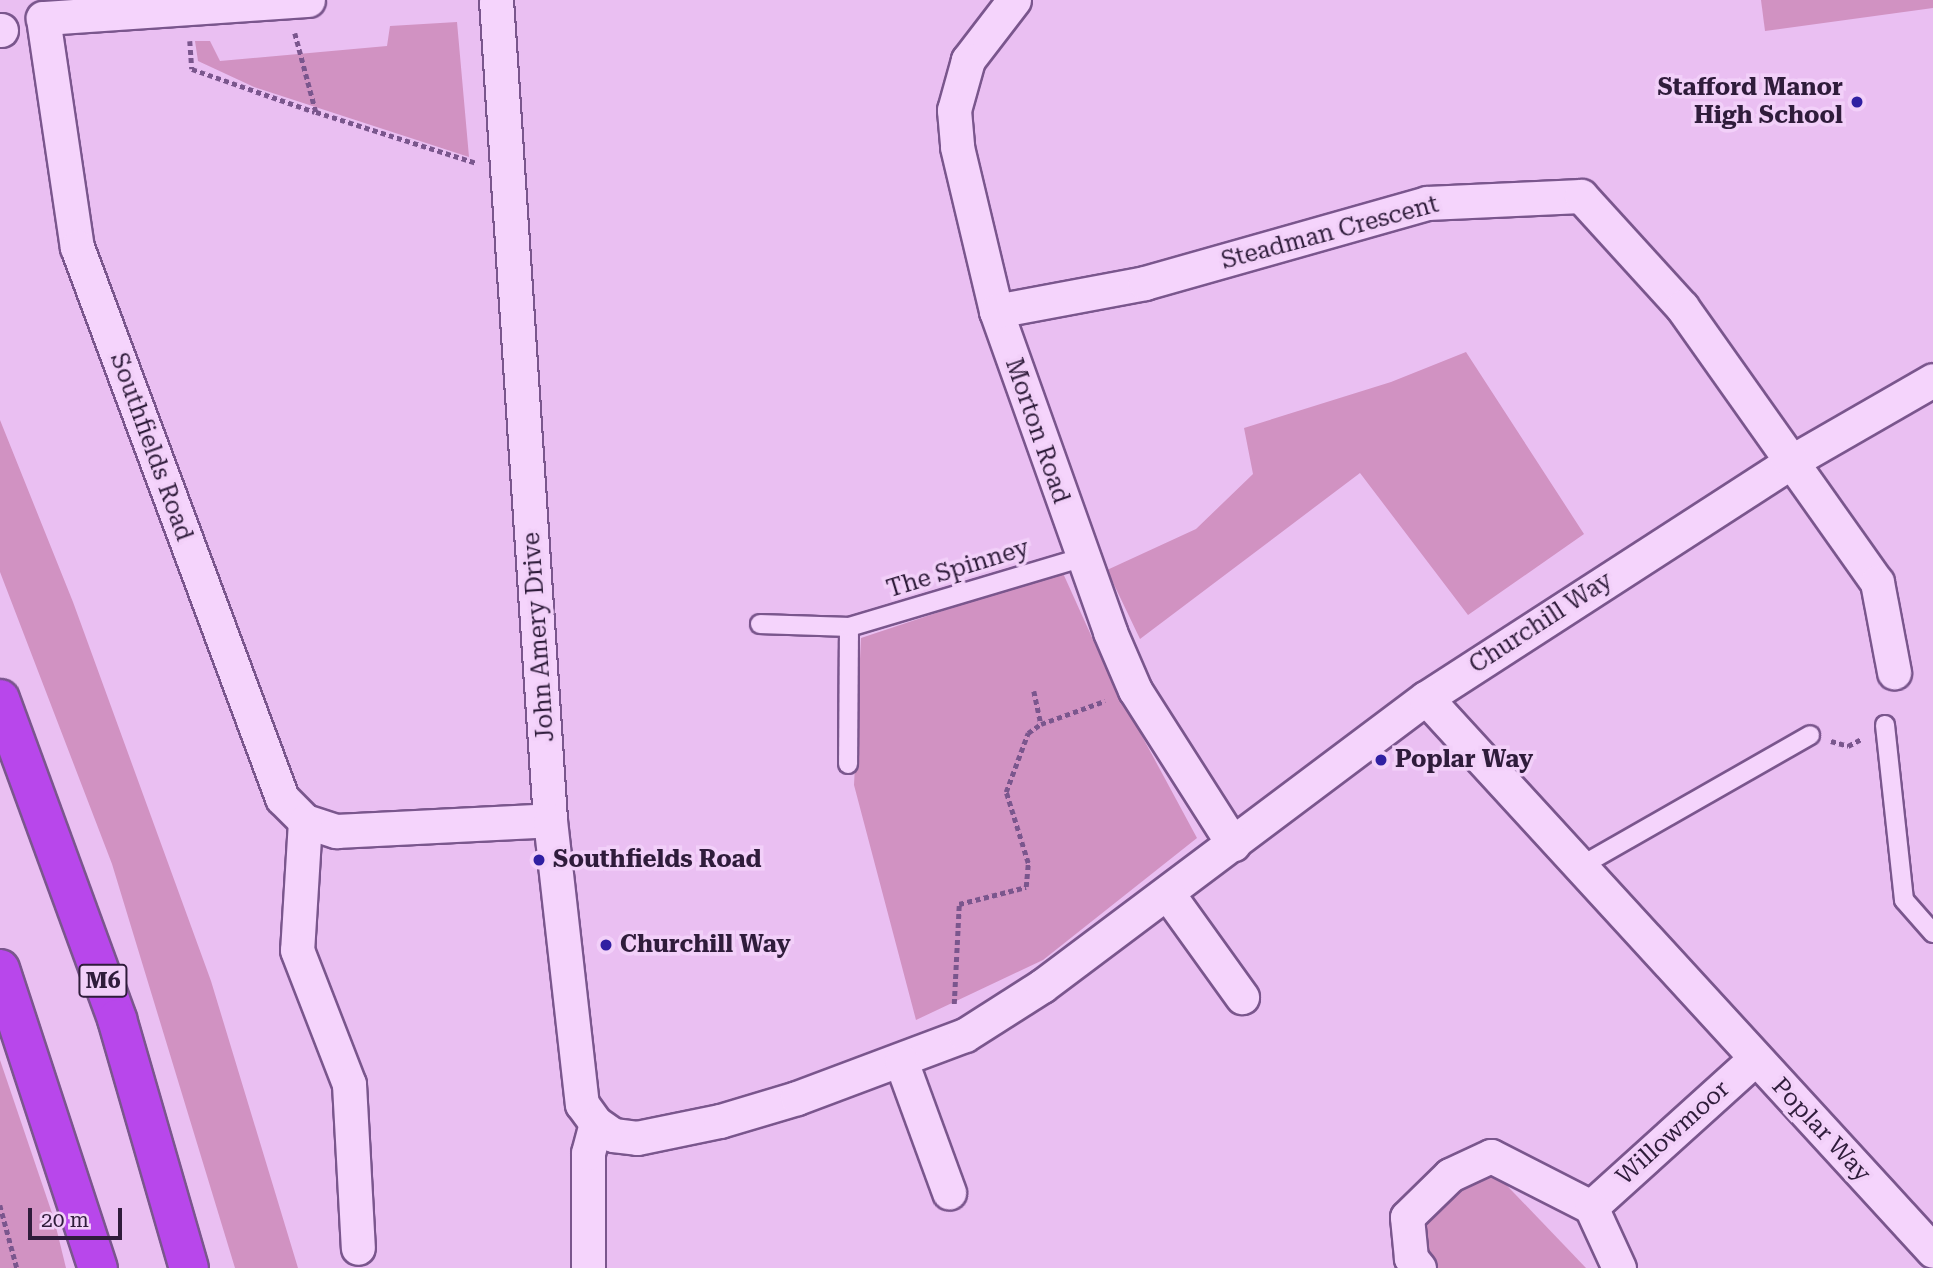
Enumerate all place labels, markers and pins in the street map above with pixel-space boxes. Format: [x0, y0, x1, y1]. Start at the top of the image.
place label: Stafford Manor High School [1658, 74, 1843, 130]
marker: Stafford Manor High School [1849, 94, 1865, 110]
place label: Poplar Way [1395, 746, 1533, 774]
marker: Poplar Way [1373, 752, 1389, 768]
place label: Southfields Road [553, 846, 762, 874]
marker: Southfields Road [531, 852, 547, 868]
place label: Churchill Way [620, 931, 791, 959]
marker: Churchill Way [598, 937, 614, 953]

